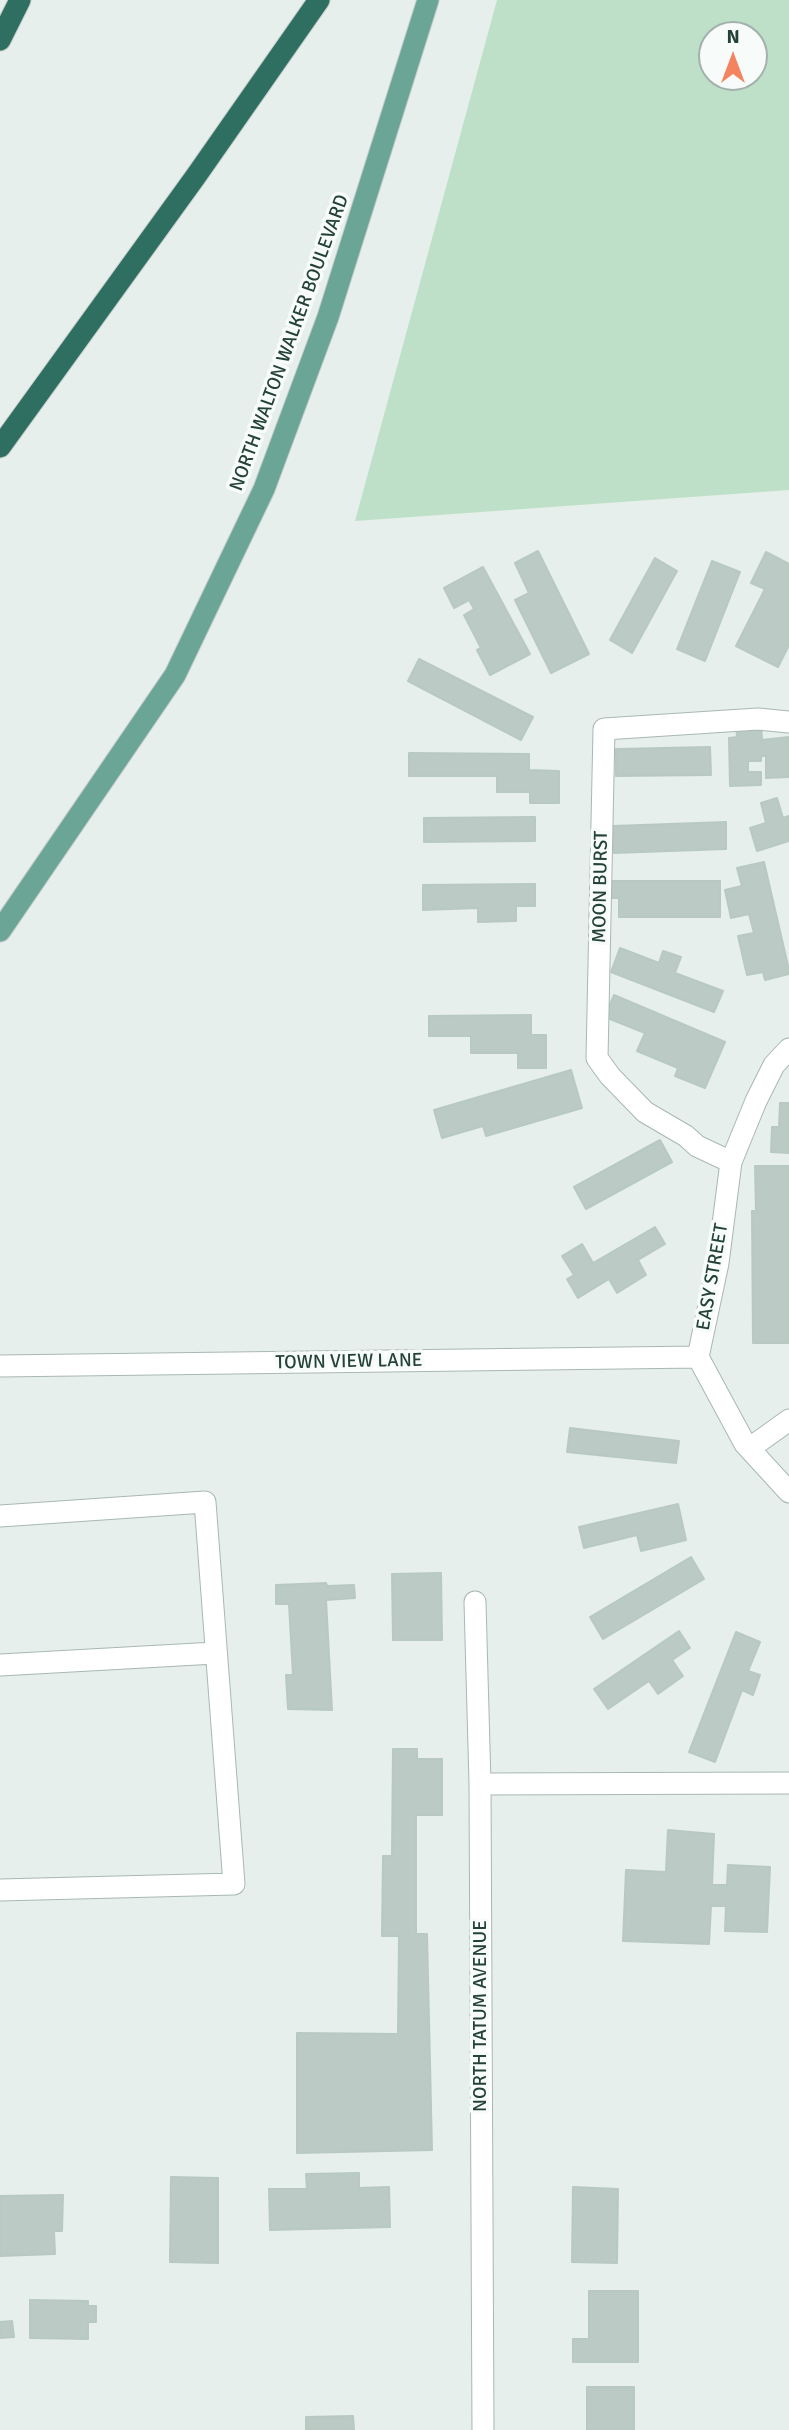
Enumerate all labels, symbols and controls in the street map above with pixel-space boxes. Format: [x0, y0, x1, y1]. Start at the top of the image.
north arrow [698, 21, 768, 91]
text: N [726, 25, 740, 49]
street label: NORTH WALTON WALKER BOULEVARD [226, 192, 354, 494]
street label: MOON BURST [589, 831, 613, 943]
street label: EASY STREET [692, 1222, 734, 1332]
street label: TOWN VIEW LANE [275, 1349, 423, 1375]
street label: NORTH TATUM AVENUE [470, 1920, 492, 2112]

